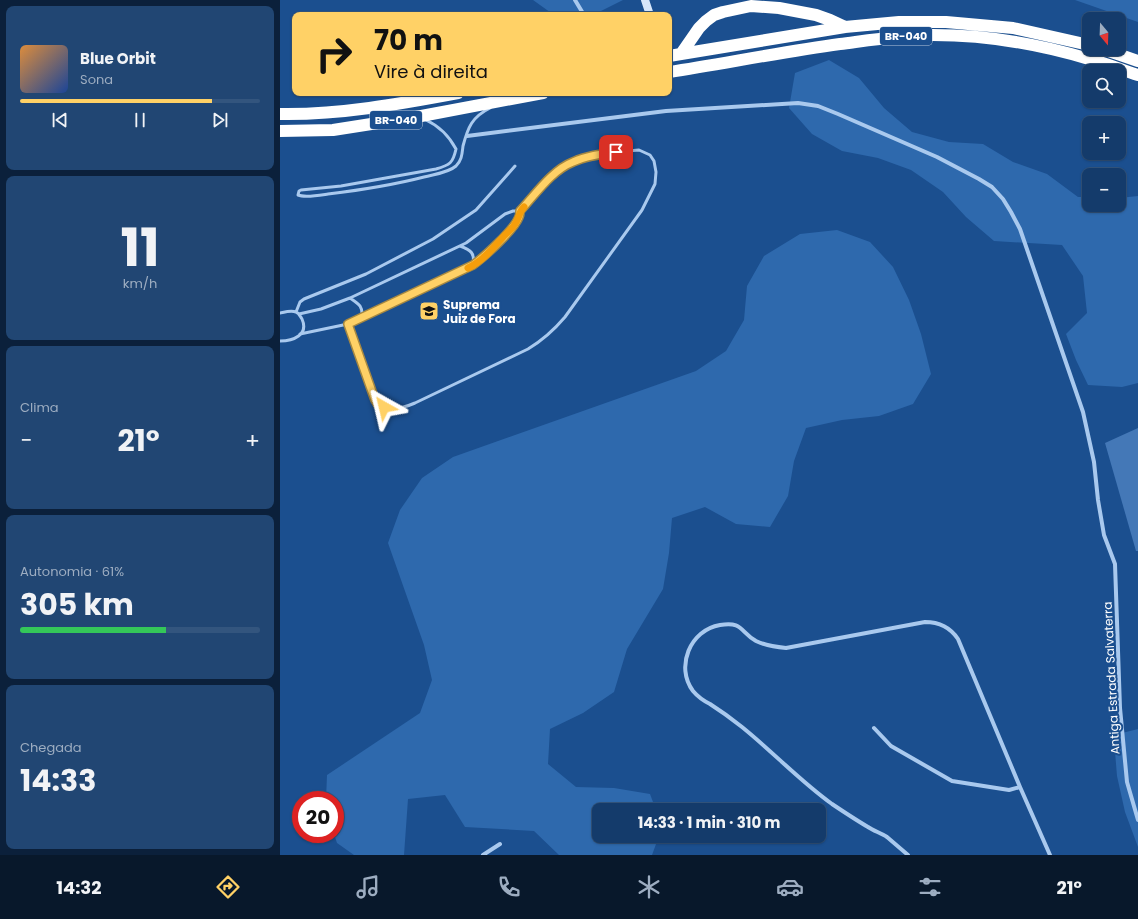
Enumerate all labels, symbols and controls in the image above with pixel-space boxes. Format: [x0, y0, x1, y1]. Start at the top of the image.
north arrow [1082, 12, 1126, 56]
map controls [1082, 12, 1126, 212]
text: 70 m [374, 21, 443, 60]
road number: BR-040 [880, 27, 932, 45]
icon: right [308, 28, 360, 80]
text: Blue Orbit [80, 48, 156, 69]
text: Vire à direita [374, 59, 488, 84]
button: search [1082, 64, 1126, 108]
text: Sona [80, 70, 113, 89]
icon: previous [49, 109, 71, 131]
icon: pause [129, 109, 151, 131]
icon: next [209, 109, 231, 131]
road number: BR-040 [370, 111, 422, 129]
button: + [1082, 116, 1126, 160]
pin [599, 135, 633, 169]
icon: arrive [605, 141, 627, 163]
button: − [1082, 168, 1126, 212]
text: 11 [120, 211, 160, 284]
text: km/h [123, 274, 157, 293]
place label: Suprema Juiz de Fora [443, 296, 516, 327]
school or university icon: Suprema Juiz de Fora [418, 300, 440, 322]
position arrow [363, 386, 405, 428]
text: Clima [20, 398, 59, 417]
text: 21° [117, 419, 160, 462]
text: − [20, 425, 32, 456]
text: + [245, 425, 260, 456]
text: Autonomia · 61% [20, 562, 124, 581]
text: 305 km [20, 583, 134, 626]
street label: Antiga Estrada Salvaterra [1099, 601, 1123, 755]
text: Chegada [20, 738, 82, 757]
text: 14:33 [20, 759, 96, 802]
speed limit sign: 20 [292, 791, 344, 843]
text: 14:33 · 1 min · 310 m [638, 812, 780, 833]
icon: directions [214, 873, 242, 901]
icon: music [354, 873, 382, 901]
icon: phone [495, 873, 523, 901]
icon: climate [635, 873, 663, 901]
icon: car [776, 873, 804, 901]
icon: filters [916, 873, 944, 901]
text: 14:32 [56, 875, 101, 900]
text: 21° [1056, 875, 1082, 900]

